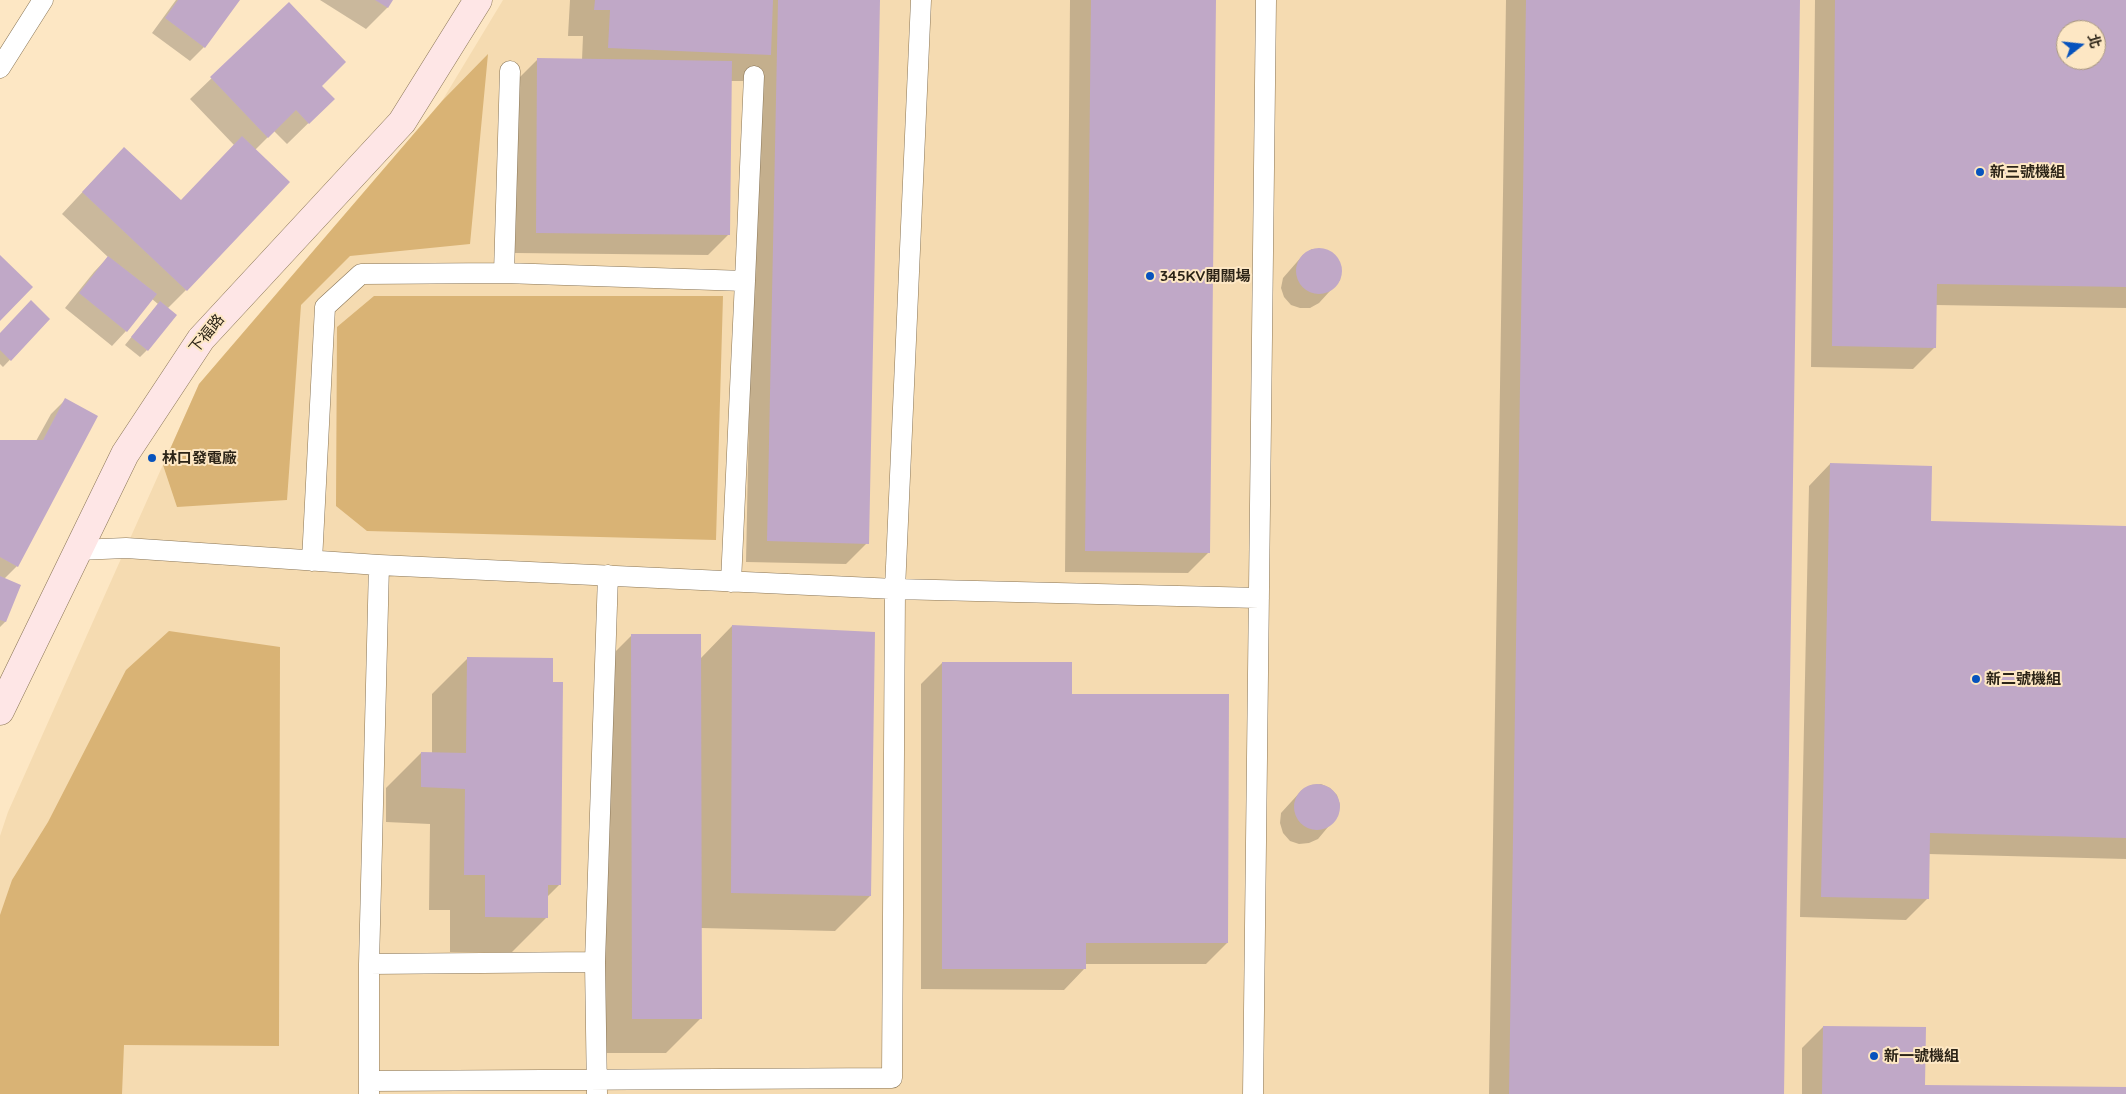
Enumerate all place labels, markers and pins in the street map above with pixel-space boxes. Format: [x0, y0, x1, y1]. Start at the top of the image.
place label: 新三號機組 [1990, 163, 2065, 181]
marker: 新三號機組 [1974, 166, 1986, 178]
place label: 345KV開關場 [1160, 267, 1250, 285]
marker: 345KV開關場 [1144, 270, 1156, 282]
place label: 林口發電廠 [162, 449, 237, 467]
marker: 林口發電廠 [146, 452, 158, 464]
place label: 新二號機組 [1986, 670, 2061, 688]
marker: 新二號機組 [1970, 673, 1982, 685]
place label: 新一號機組 [1884, 1047, 1959, 1065]
marker: 新一號機組 [1868, 1050, 1880, 1062]

